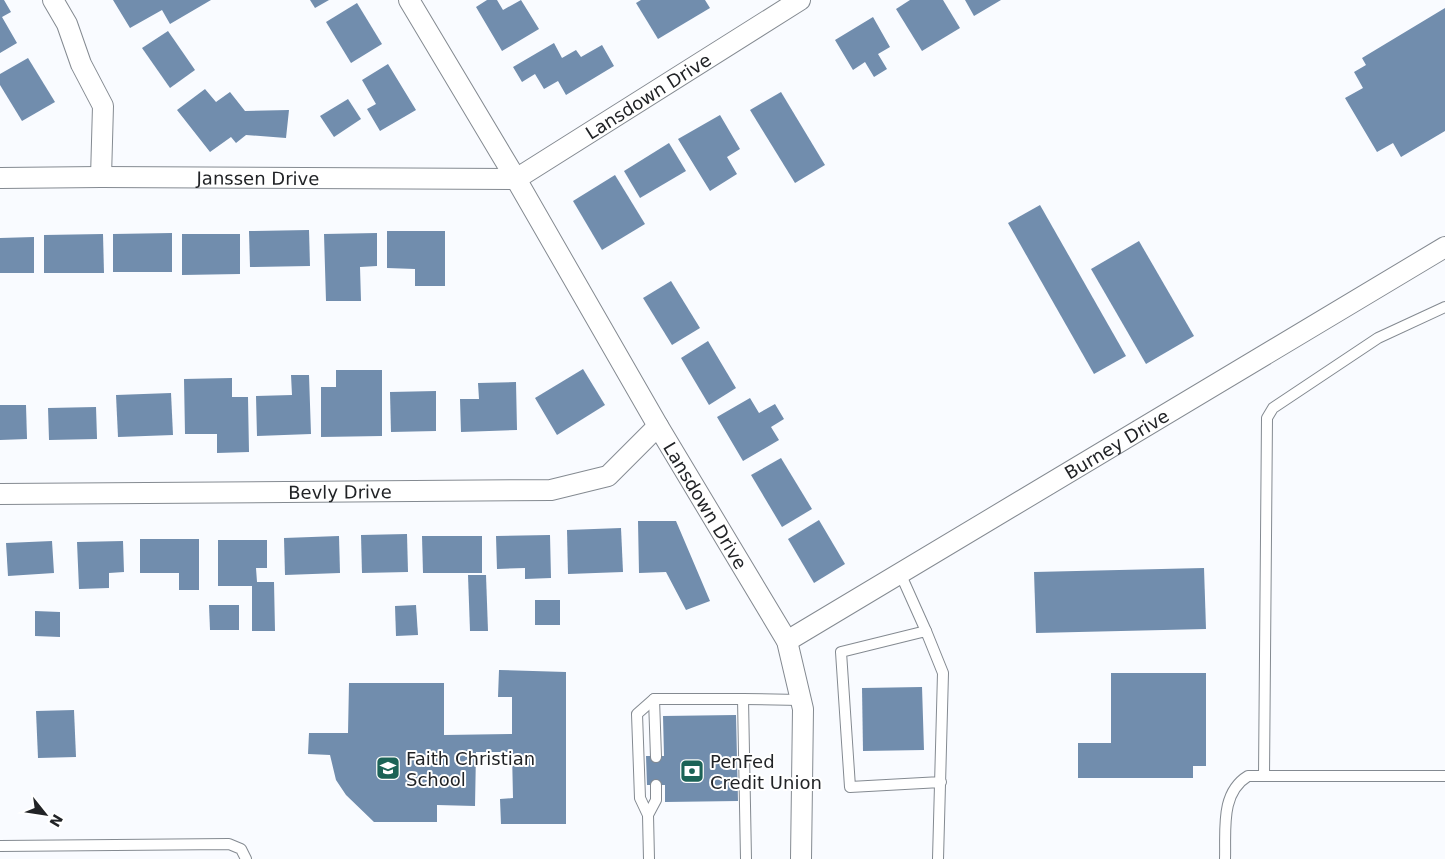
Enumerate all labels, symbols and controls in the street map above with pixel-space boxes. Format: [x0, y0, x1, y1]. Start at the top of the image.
street label: Lansdown Drive [581, 48, 715, 143]
street label: Janssen Drive [196, 167, 319, 189]
street label: Burney Drive [1061, 404, 1172, 483]
street label: Lansdown Drive [660, 438, 752, 573]
street label: Bevly Drive [288, 481, 392, 502]
place label: Faith Christian School [406, 748, 535, 790]
place label: PenFed Credit Union [710, 751, 822, 793]
school or university icon: Faith Christian School [375, 755, 401, 781]
bank icon: PenFed Credit Union [679, 758, 705, 784]
north arrow [20, 789, 70, 839]
text: N [46, 811, 66, 830]

